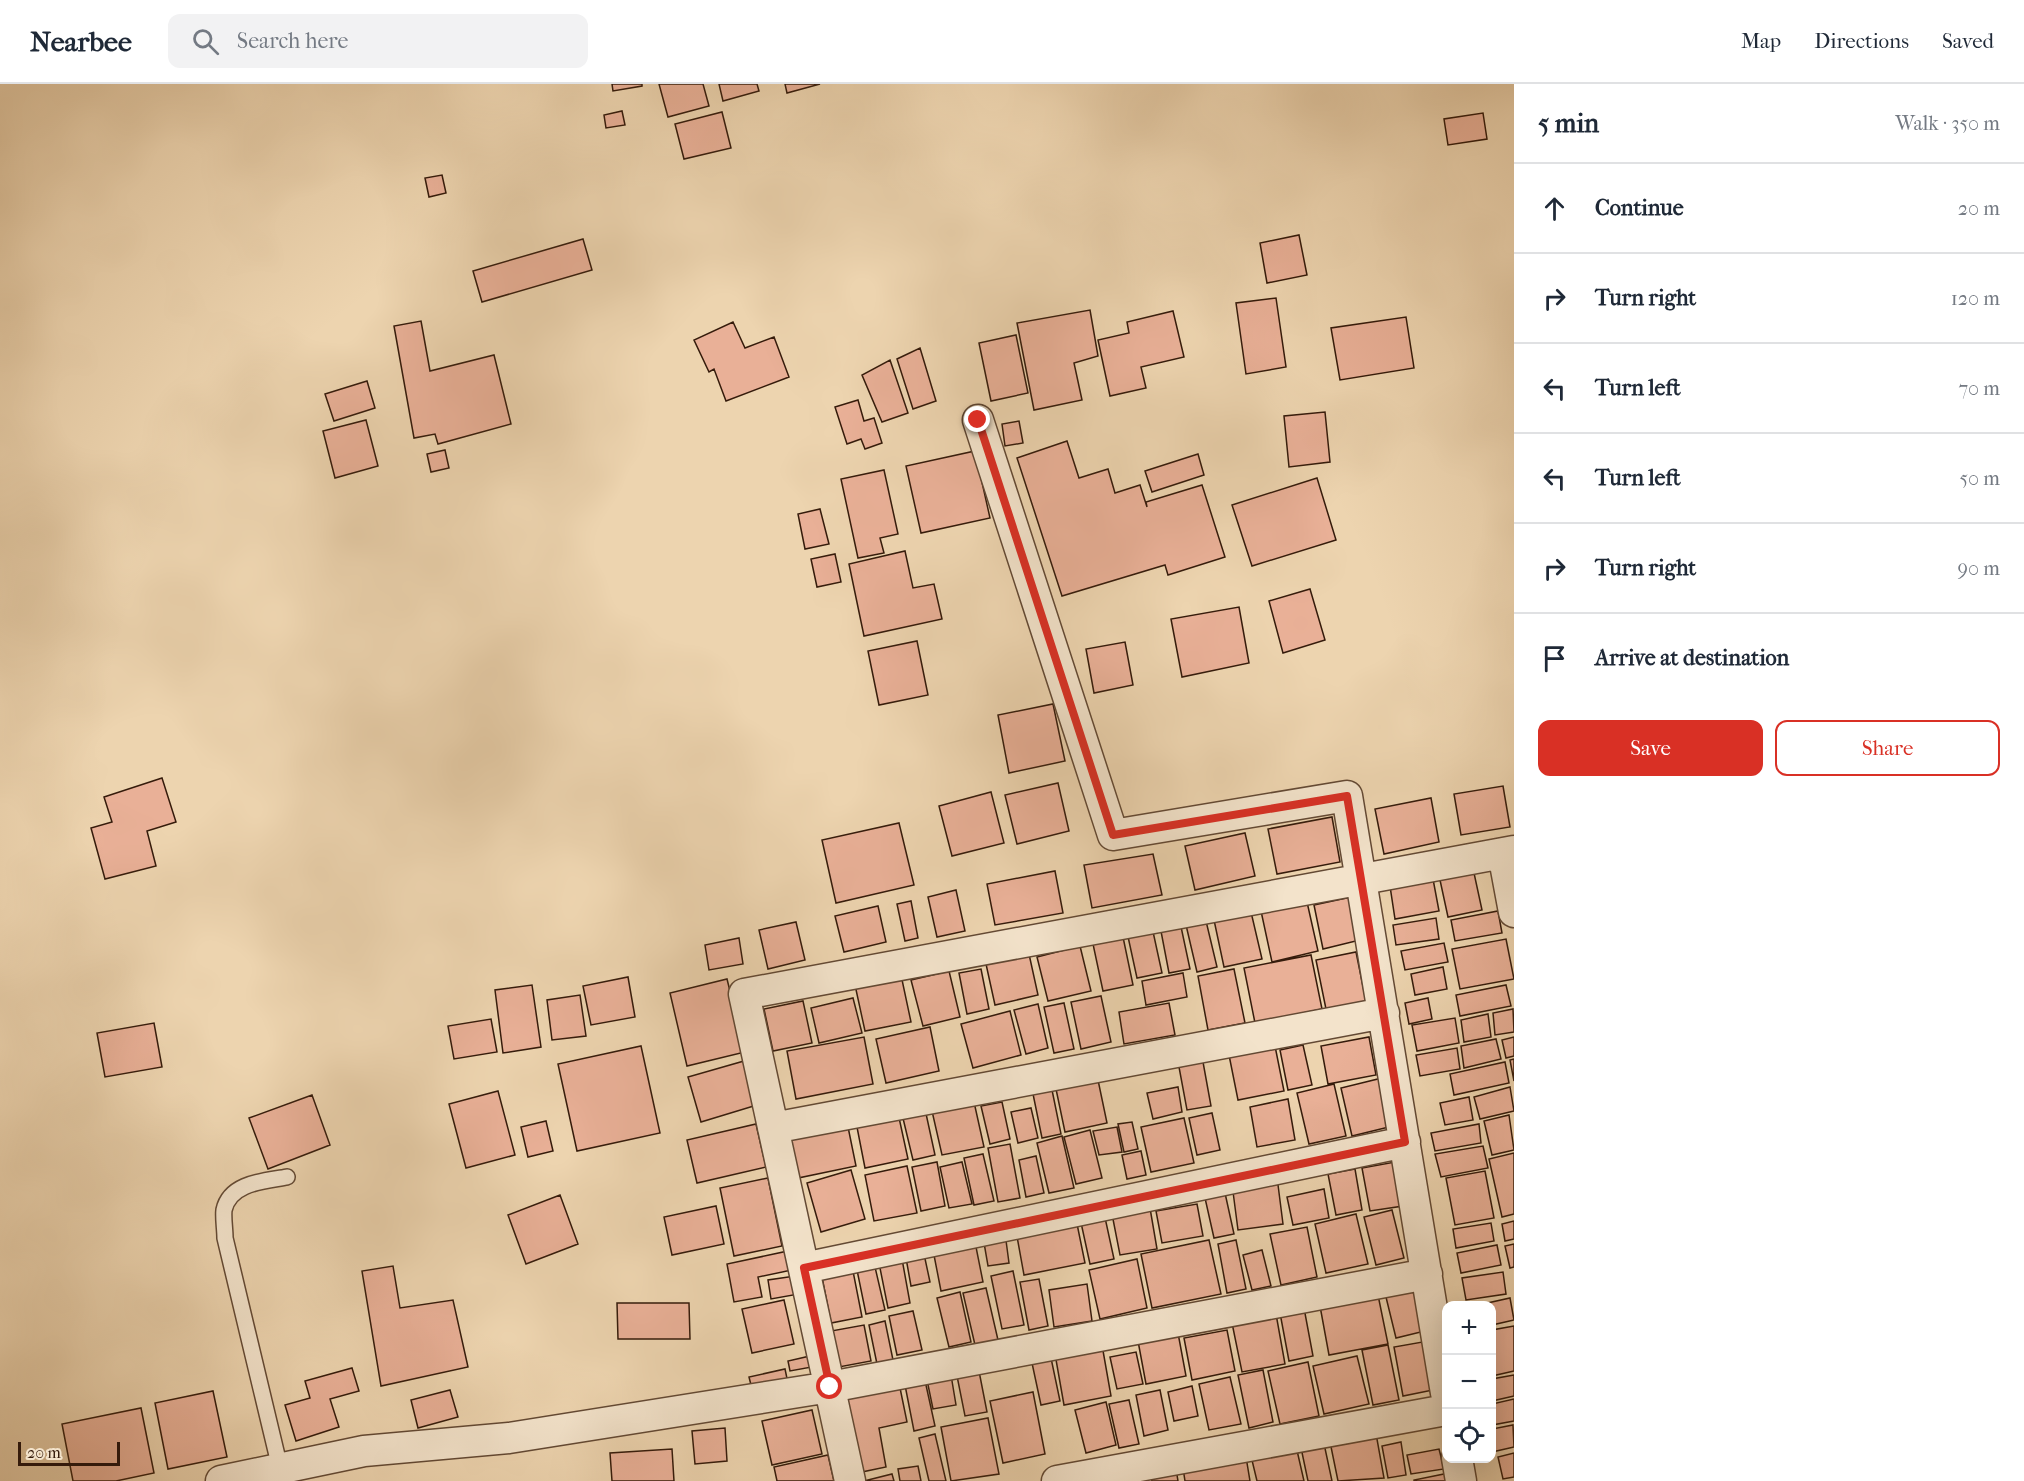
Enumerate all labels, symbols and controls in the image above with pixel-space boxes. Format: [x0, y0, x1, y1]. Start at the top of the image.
search box [168, 14, 588, 68]
text: Nearbee [30, 25, 132, 58]
icon: search [189, 25, 222, 58]
text: Search here [237, 28, 348, 54]
text: Map [1741, 29, 1781, 53]
text: Directions [1814, 29, 1909, 53]
text: Saved [1942, 29, 1994, 53]
text: 5 min [1538, 108, 1599, 139]
text: Walk · 350 m [1895, 112, 2000, 135]
icon: ahead [1538, 192, 1571, 225]
text: Continue [1595, 195, 1684, 221]
text: 20 m [1958, 197, 2000, 220]
icon: right [1538, 282, 1571, 315]
text: Turn right [1595, 285, 1696, 311]
text: 120 m [1951, 287, 2000, 310]
icon: left [1538, 372, 1571, 405]
text: Turn left [1595, 375, 1681, 401]
text: 70 m [1958, 377, 2000, 400]
route end [964, 406, 990, 432]
icon: left [1538, 462, 1571, 495]
text: Turn left [1595, 465, 1681, 491]
text: 50 m [1959, 467, 2000, 490]
icon: right [1538, 552, 1571, 585]
text: Turn right [1595, 555, 1696, 581]
text: 90 m [1958, 557, 2000, 580]
icon: arrive [1538, 642, 1571, 675]
text: Arrive at destination [1595, 645, 1789, 671]
button: Save [1538, 720, 1763, 776]
button: Share [1775, 720, 2000, 776]
map controls [1442, 1301, 1496, 1463]
button: + [1442, 1301, 1496, 1355]
button: − [1442, 1355, 1496, 1409]
route start [816, 1373, 842, 1399]
button: locate [1442, 1409, 1496, 1463]
scale bar [18, 1439, 120, 1466]
text: 20 m [27, 1443, 61, 1462]

